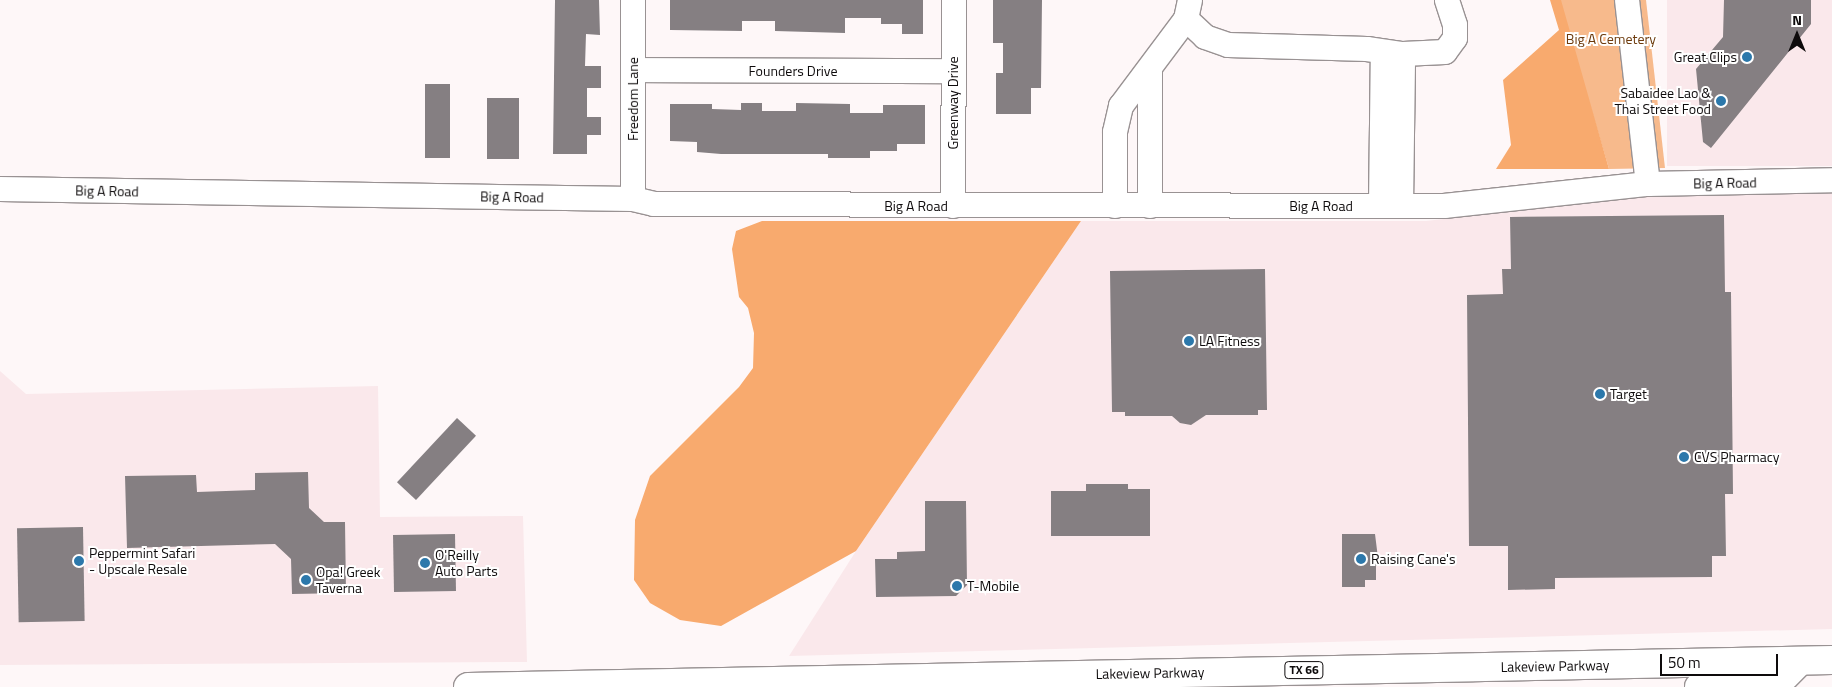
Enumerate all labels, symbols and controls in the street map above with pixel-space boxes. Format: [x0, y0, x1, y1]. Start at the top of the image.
text: N [1792, 9, 1802, 30]
north arrow [1772, 10, 1822, 60]
park label: Big A Cemetery [1566, 31, 1656, 47]
place label: Great Clips [1674, 49, 1737, 65]
marker: Great Clips [1741, 51, 1753, 63]
street label: Freedom Lane [625, 57, 641, 141]
street label: Greenway Drive [945, 57, 961, 149]
street label: Founders Drive [749, 63, 837, 79]
place label: Sabaidee Lao & Thai Street Food [1614, 85, 1711, 118]
marker: Sabaidee Lao & Thai Street Food [1715, 95, 1727, 107]
street label: Big A Road [1693, 174, 1757, 192]
street label: Big A Road [75, 182, 139, 200]
street label: Big A Road [480, 188, 544, 206]
street label: Big A Road [884, 198, 948, 214]
street label: Big A Road [1289, 198, 1353, 214]
place label: LA Fitness [1199, 333, 1260, 349]
marker: LA Fitness [1183, 335, 1195, 347]
place label: Target [1610, 386, 1647, 402]
marker: Target [1594, 388, 1606, 400]
place label: CVS Pharmacy [1694, 449, 1780, 465]
marker: CVS Pharmacy [1678, 451, 1690, 463]
place label: Peppermint Safari - Upscale Resale [89, 545, 195, 578]
place label: O'Reilly Auto Parts [435, 547, 498, 580]
place label: Raising Cane's [1371, 551, 1455, 567]
marker: Raising Cane's [1355, 553, 1367, 565]
marker: Peppermint Safari - Upscale Resale [73, 555, 85, 567]
marker: O'Reilly Auto Parts [419, 557, 431, 569]
place label: Opa! Greek Taverna [316, 564, 380, 596]
marker: Opa! Greek Taverna [300, 574, 312, 586]
place label: T-Mobile [967, 578, 1019, 594]
marker: T-Mobile [951, 580, 963, 592]
scale bar [1662, 644, 1780, 676]
text: 50 m [1668, 651, 1701, 674]
street label: Lakeview Parkway [1500, 657, 1610, 675]
road number: TX 66 [1284, 660, 1324, 680]
street label: Lakeview Parkway [1095, 664, 1205, 682]

